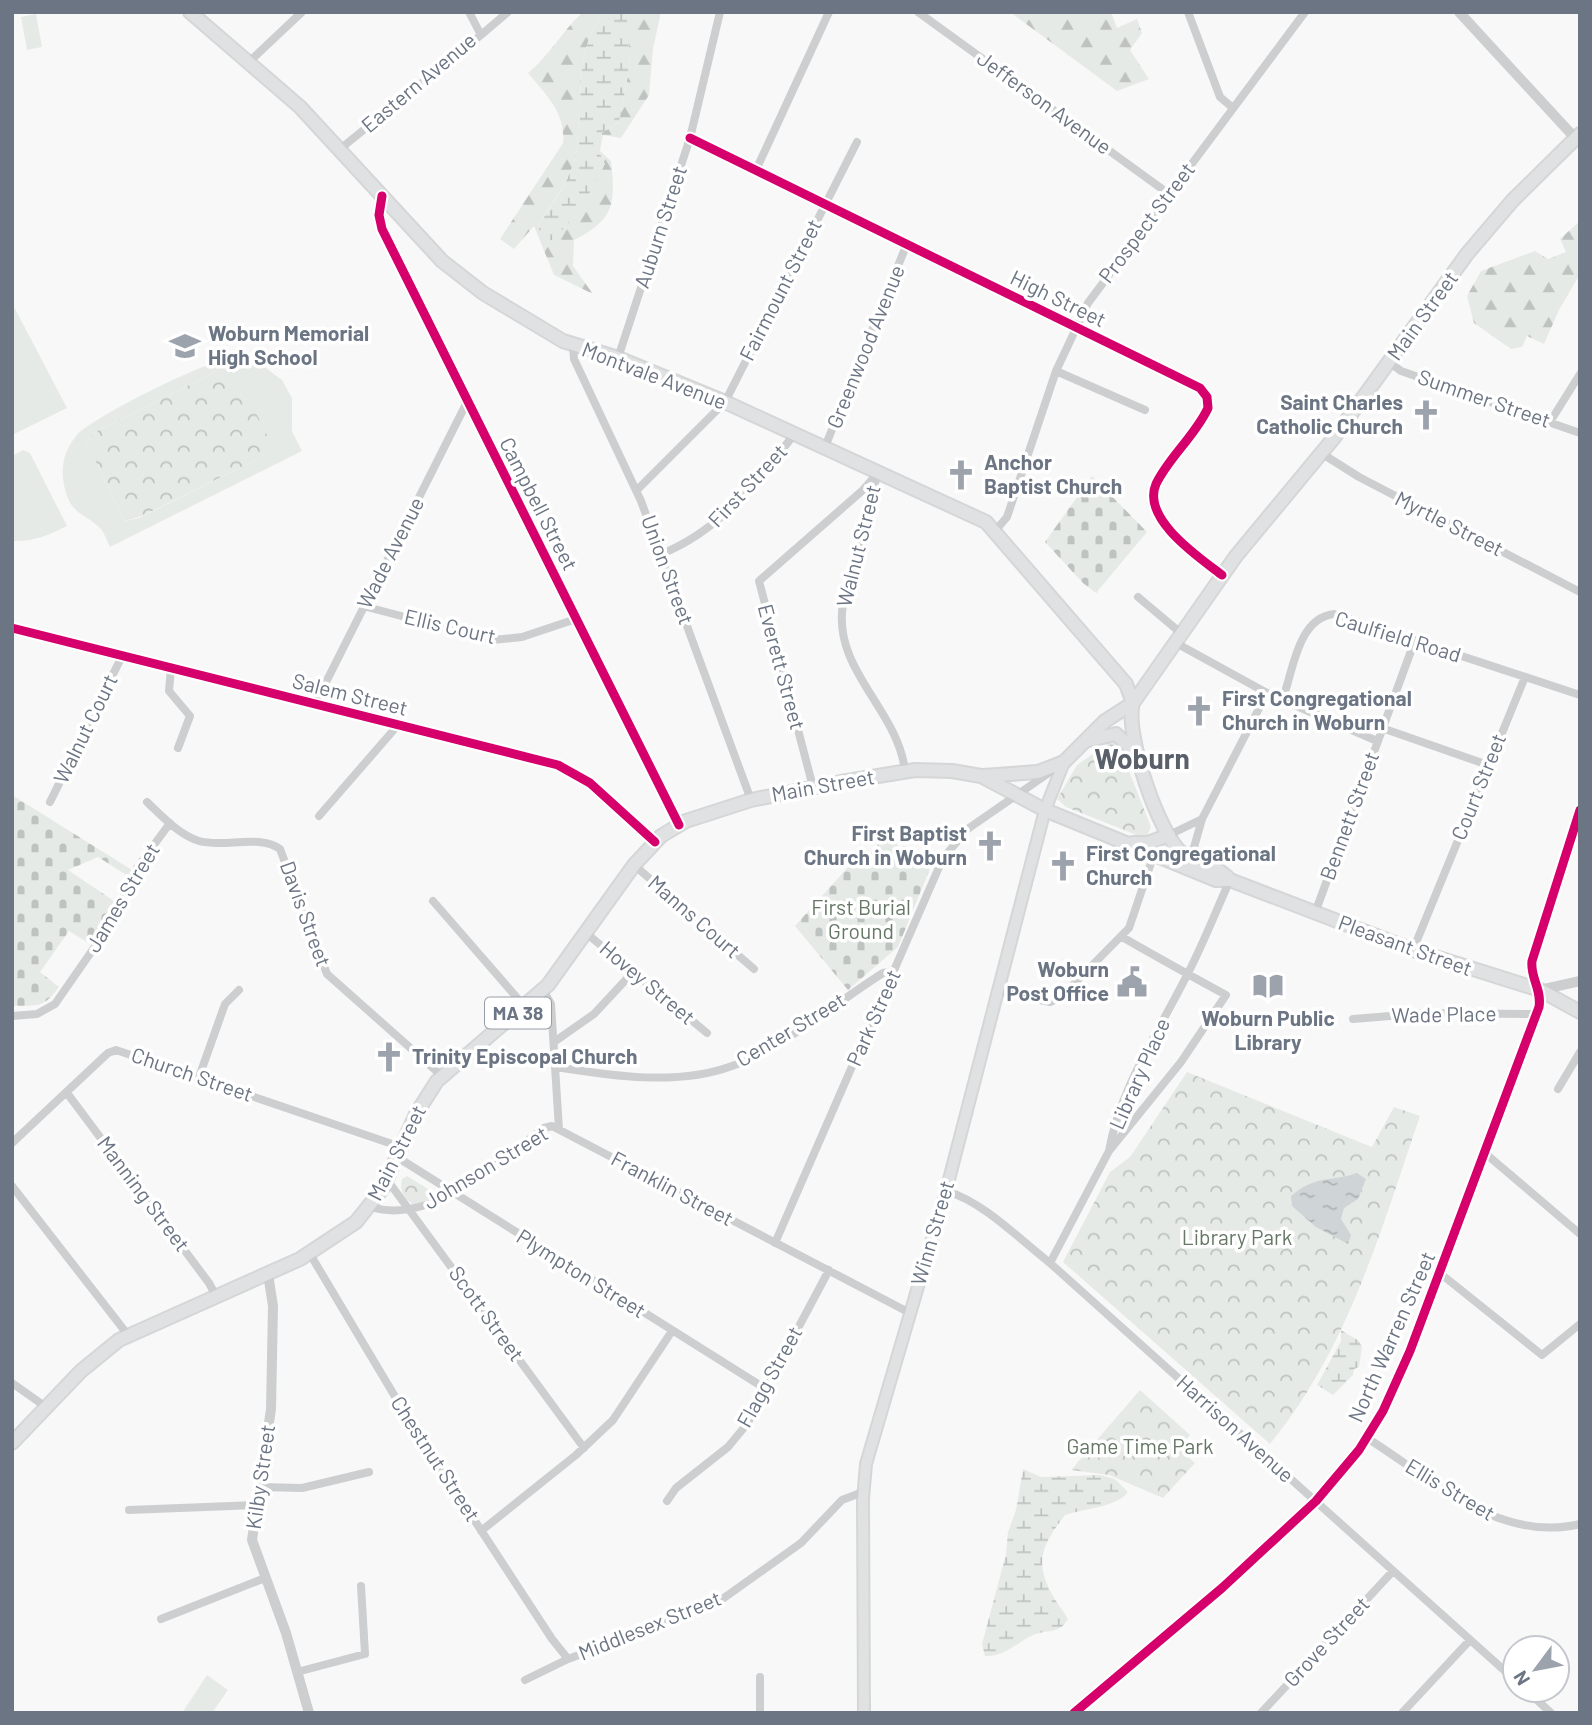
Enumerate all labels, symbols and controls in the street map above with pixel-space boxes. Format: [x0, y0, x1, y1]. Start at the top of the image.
street label: Eastern Avenue [356, 27, 480, 137]
street label: Jefferson Avenue [973, 45, 1117, 159]
street label: Prospect Street [1092, 157, 1199, 287]
street label: Auburn Street [628, 162, 691, 291]
street label: Fairmount Street [733, 214, 826, 364]
street label: Greenwood Avenue [820, 261, 909, 432]
street label: High Street [1007, 264, 1111, 332]
street label: Main Street [1381, 266, 1462, 365]
place label: Woburn Memorial High School [208, 320, 369, 369]
school or university icon: Woburn Memorial High School [168, 329, 202, 363]
street label: Montvale Avenue [579, 336, 730, 414]
street label: Summer Street [1415, 363, 1554, 432]
place label: Saint Charles Catholic Church [1256, 389, 1403, 438]
church icon: Saint Charles Catholic Church [1409, 398, 1443, 432]
street label: Campbell Street [495, 433, 584, 574]
street label: First Street [702, 438, 792, 532]
place label: Anchor Baptist Church [984, 449, 1122, 498]
church icon: Anchor Baptist Church [944, 458, 978, 492]
street label: Walnut Street [830, 482, 885, 609]
street label: Myrtle Street [1392, 485, 1508, 561]
street label: Wade Avenue [351, 492, 428, 612]
street label: Union Street [637, 511, 700, 628]
street label: Everett Street [754, 601, 811, 732]
street label: Ellis Court [402, 603, 498, 648]
street label: Caulfield Road [1332, 605, 1464, 667]
street label: Salem Street [290, 667, 411, 720]
street label: Walnut Court [47, 670, 122, 787]
place label: First Congregational Church in Woburn [1222, 685, 1412, 734]
church icon: First Congregational Church in Woburn [1182, 694, 1216, 728]
street label: Court Street [1445, 730, 1510, 843]
district label: Woburn [1094, 741, 1190, 775]
street label: Bennett Street [1314, 748, 1383, 883]
street label: Main Street [769, 763, 876, 806]
place label: First Baptist Church in Woburn [804, 820, 967, 869]
church icon: First Baptist Church in Woburn [973, 829, 1007, 863]
street label: James Street [79, 838, 164, 956]
place label: First Congregational Church [1086, 840, 1276, 889]
church icon: First Congregational Church [1046, 849, 1080, 883]
street label: Davis Street [276, 857, 337, 970]
street label: Manns Court [644, 869, 746, 963]
park label: First Burial Ground [811, 894, 911, 943]
street label: Pleasant Street [1335, 909, 1476, 980]
street label: Hovey Street [595, 935, 701, 1029]
place label: Woburn Post Office [1007, 956, 1109, 1005]
street label: Park Street [840, 965, 905, 1069]
public building icon: Woburn Post Office [1115, 965, 1149, 999]
library icon: Woburn Public Library [1251, 969, 1285, 1003]
street label: Center Street [731, 986, 849, 1071]
road number: MA 38 [485, 998, 551, 1028]
street label: Wade Place [1391, 1000, 1497, 1027]
place label: Woburn Public Library [1201, 1005, 1335, 1054]
street label: Library Place [1103, 1014, 1174, 1133]
church icon: Trinity Episcopal Church [372, 1040, 406, 1074]
street label: Church Street [129, 1041, 256, 1106]
place label: Trinity Episcopal Church [412, 1043, 638, 1068]
street label: Main Street [361, 1100, 430, 1204]
street label: Johnson Street [419, 1120, 552, 1214]
street label: Manning Street [93, 1131, 196, 1256]
street label: Franklin Street [607, 1145, 738, 1230]
street label: Winn Street [905, 1177, 958, 1288]
street label: Plympton Street [513, 1223, 651, 1322]
park label: Library Park [1182, 1224, 1292, 1249]
street label: North Warren Street [1342, 1247, 1439, 1426]
street label: Scott Street [444, 1261, 530, 1365]
street label: Flagg Street [731, 1321, 807, 1431]
street label: Harrison Avenue [1172, 1369, 1300, 1487]
street label: Chestnut Street [386, 1391, 486, 1526]
street label: Kilby Street [240, 1423, 279, 1531]
park label: Game Time Park [1067, 1433, 1213, 1458]
street label: Ellis Street [1402, 1452, 1500, 1525]
street label: Middlesex Street [574, 1585, 724, 1665]
street label: Grove Street [1278, 1591, 1374, 1691]
north arrow [1501, 1634, 1571, 1704]
text: N [1508, 1667, 1534, 1690]

